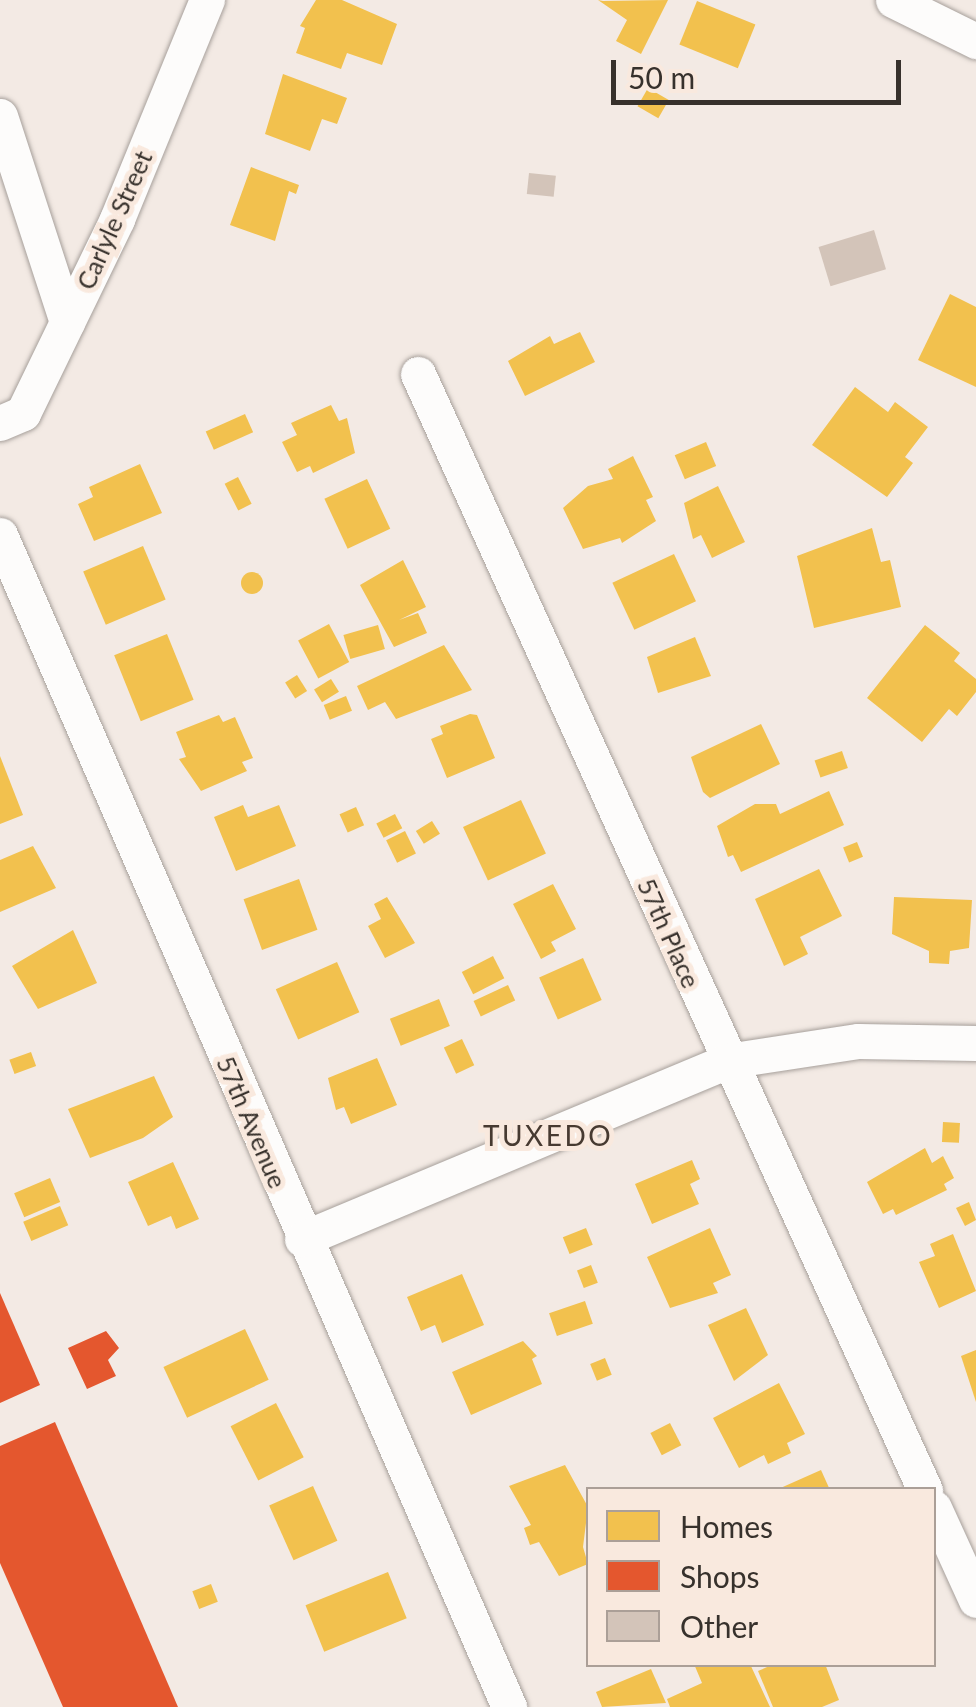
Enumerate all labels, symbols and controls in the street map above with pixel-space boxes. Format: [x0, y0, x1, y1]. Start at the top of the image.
scale bar [616, 40, 906, 102]
text: 50 m [628, 59, 695, 95]
street label: Carlyle Street [70, 146, 158, 294]
street label: 57th Place [632, 874, 706, 992]
street label: 57th Avenue [211, 1051, 293, 1193]
district label: TUXEDO [483, 1118, 613, 1152]
legend [586, 1487, 936, 1667]
text: Homes [680, 1508, 773, 1544]
text: Shops [680, 1558, 760, 1594]
text: Other [680, 1608, 758, 1644]

